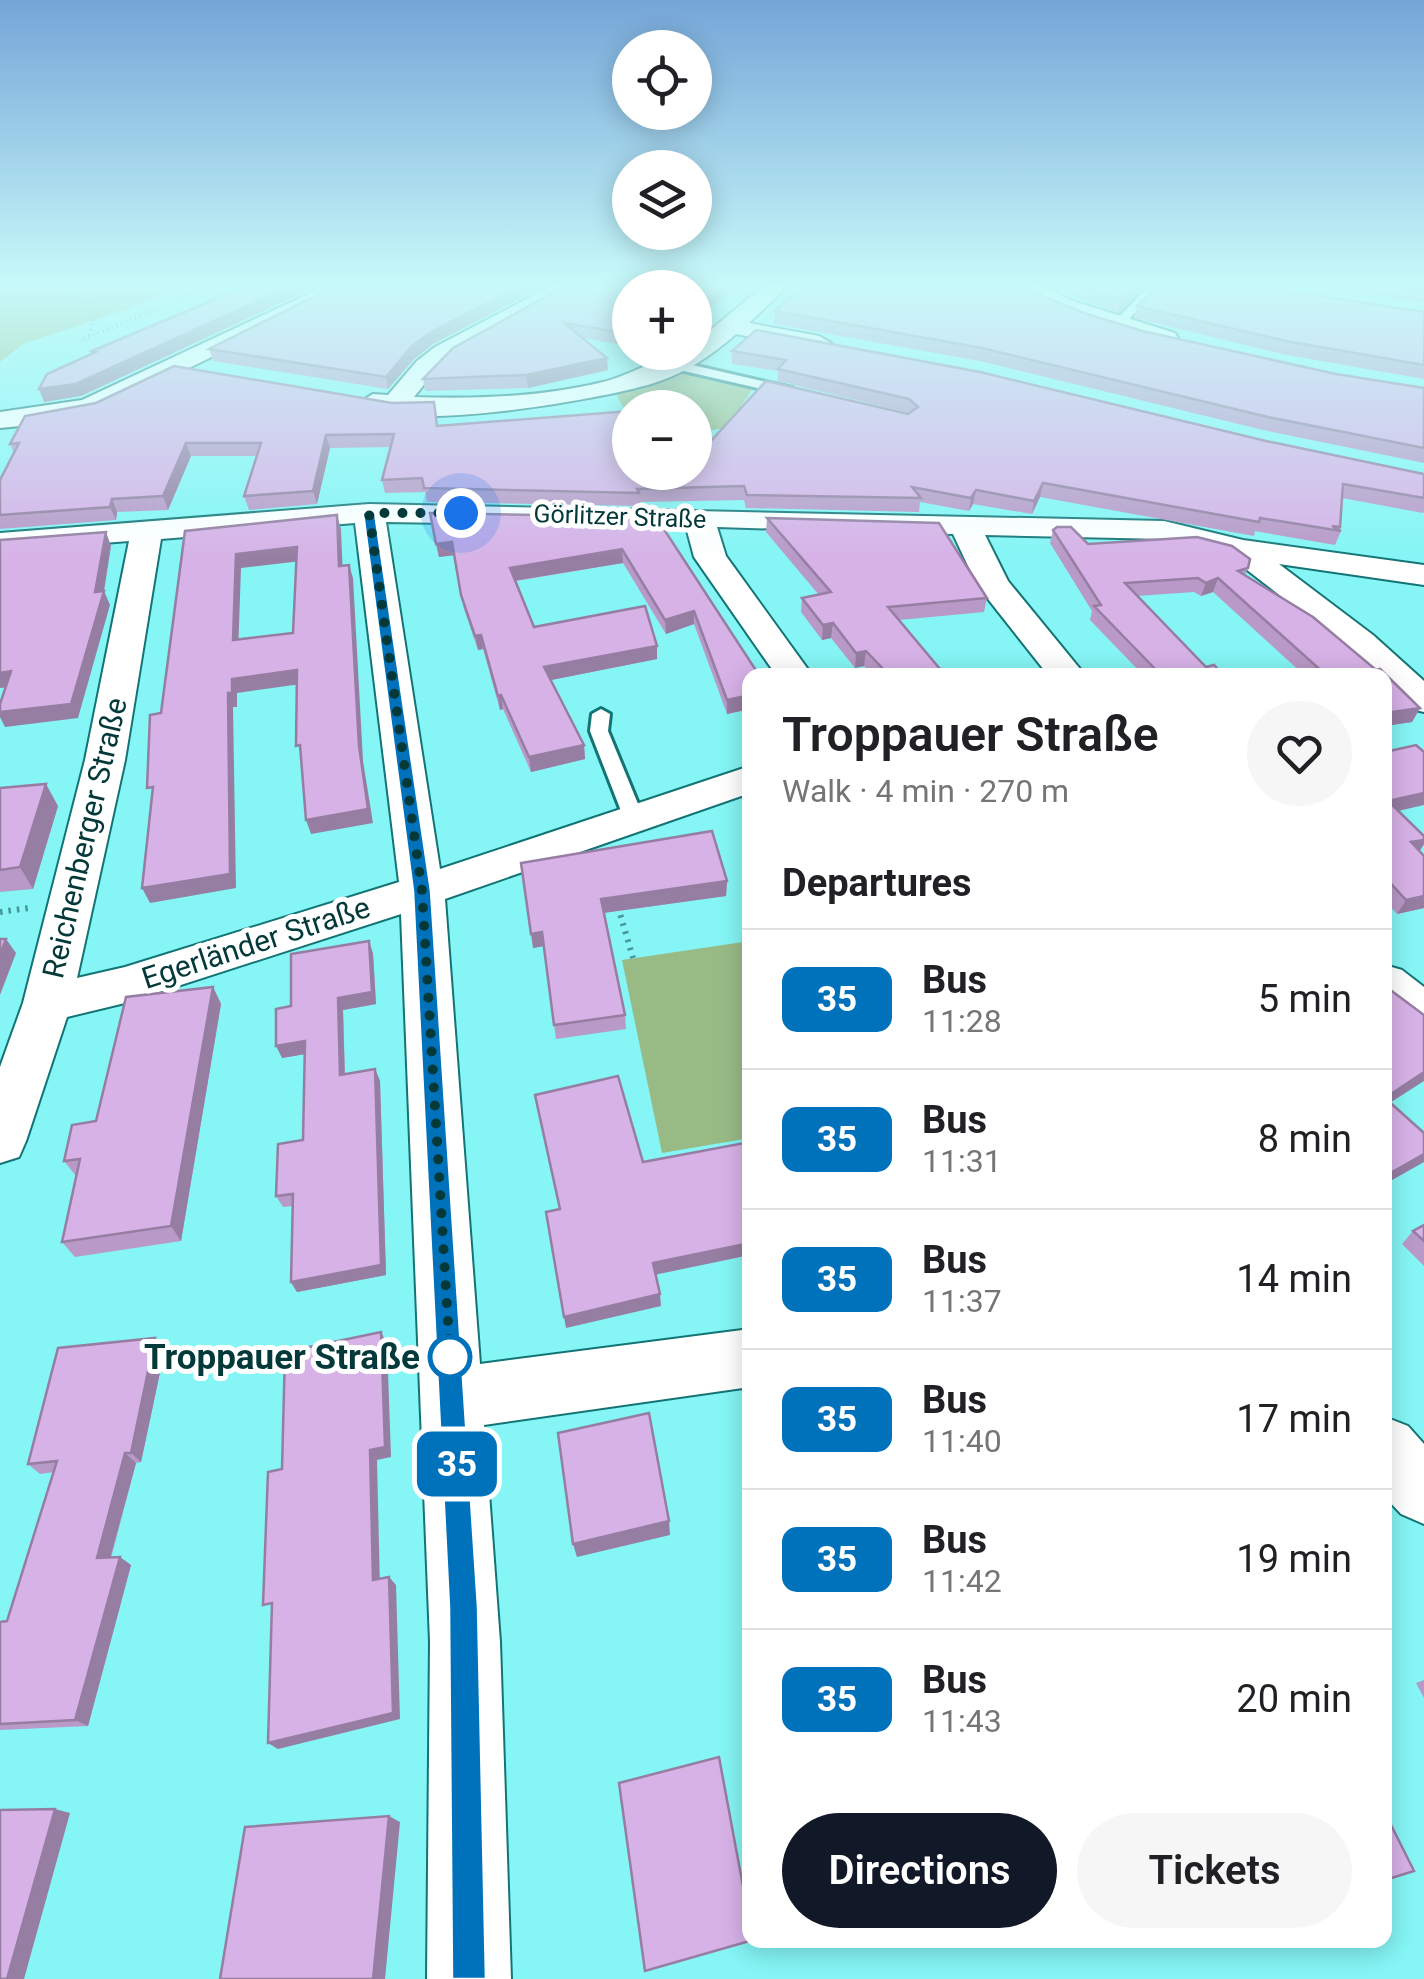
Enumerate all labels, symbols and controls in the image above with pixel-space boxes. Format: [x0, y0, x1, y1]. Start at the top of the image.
map controls [612, 30, 712, 490]
button: locate [612, 30, 712, 130]
button: layers [612, 150, 712, 250]
button: + [612, 270, 712, 370]
button: − [612, 390, 712, 490]
your location [436, 488, 486, 538]
street label: Görlitzer Straße [533, 499, 707, 534]
street label: Reichenberger Straße [35, 694, 134, 981]
button: heart [1247, 701, 1352, 806]
text: Troppauer Straße [782, 706, 1159, 763]
text: Walk · 4 min · 270 m [782, 772, 1069, 810]
text: Departures [782, 861, 972, 905]
street label: Egerländer Straße [137, 889, 374, 996]
text: Bus [922, 958, 987, 1002]
text: 5 min [1258, 977, 1352, 1021]
text: 35 [817, 979, 857, 1020]
text: 11:28 [922, 1002, 1002, 1040]
text: Bus [922, 1098, 987, 1142]
text: 8 min [1258, 1117, 1352, 1161]
text: 35 [817, 1119, 857, 1160]
text: 11:31 [922, 1142, 1002, 1180]
text: Bus [922, 1238, 987, 1282]
text: 14 min [1236, 1257, 1352, 1301]
text: 35 [817, 1259, 857, 1300]
text: 11:37 [922, 1282, 1002, 1320]
marker: Troppauer Straße [429, 1336, 471, 1378]
place label: Troppauer Straße [144, 1337, 420, 1378]
text: Bus [922, 1378, 987, 1422]
text: 17 min [1236, 1397, 1352, 1441]
text: 35 [817, 1399, 857, 1440]
text: 11:40 [922, 1422, 1002, 1460]
line badge: 35 [412, 1432, 502, 1496]
text: 35 [437, 1444, 477, 1485]
text: Bus [922, 1518, 987, 1562]
text: 19 min [1236, 1537, 1352, 1581]
text: 35 [817, 1539, 857, 1580]
text: 11:42 [922, 1562, 1002, 1600]
text: Bus [922, 1658, 987, 1702]
text: 20 min [1236, 1677, 1352, 1721]
text: 35 [817, 1679, 857, 1720]
text: 11:43 [922, 1702, 1002, 1740]
button: Directions [782, 1813, 1057, 1928]
button: Tickets [1077, 1813, 1352, 1928]

